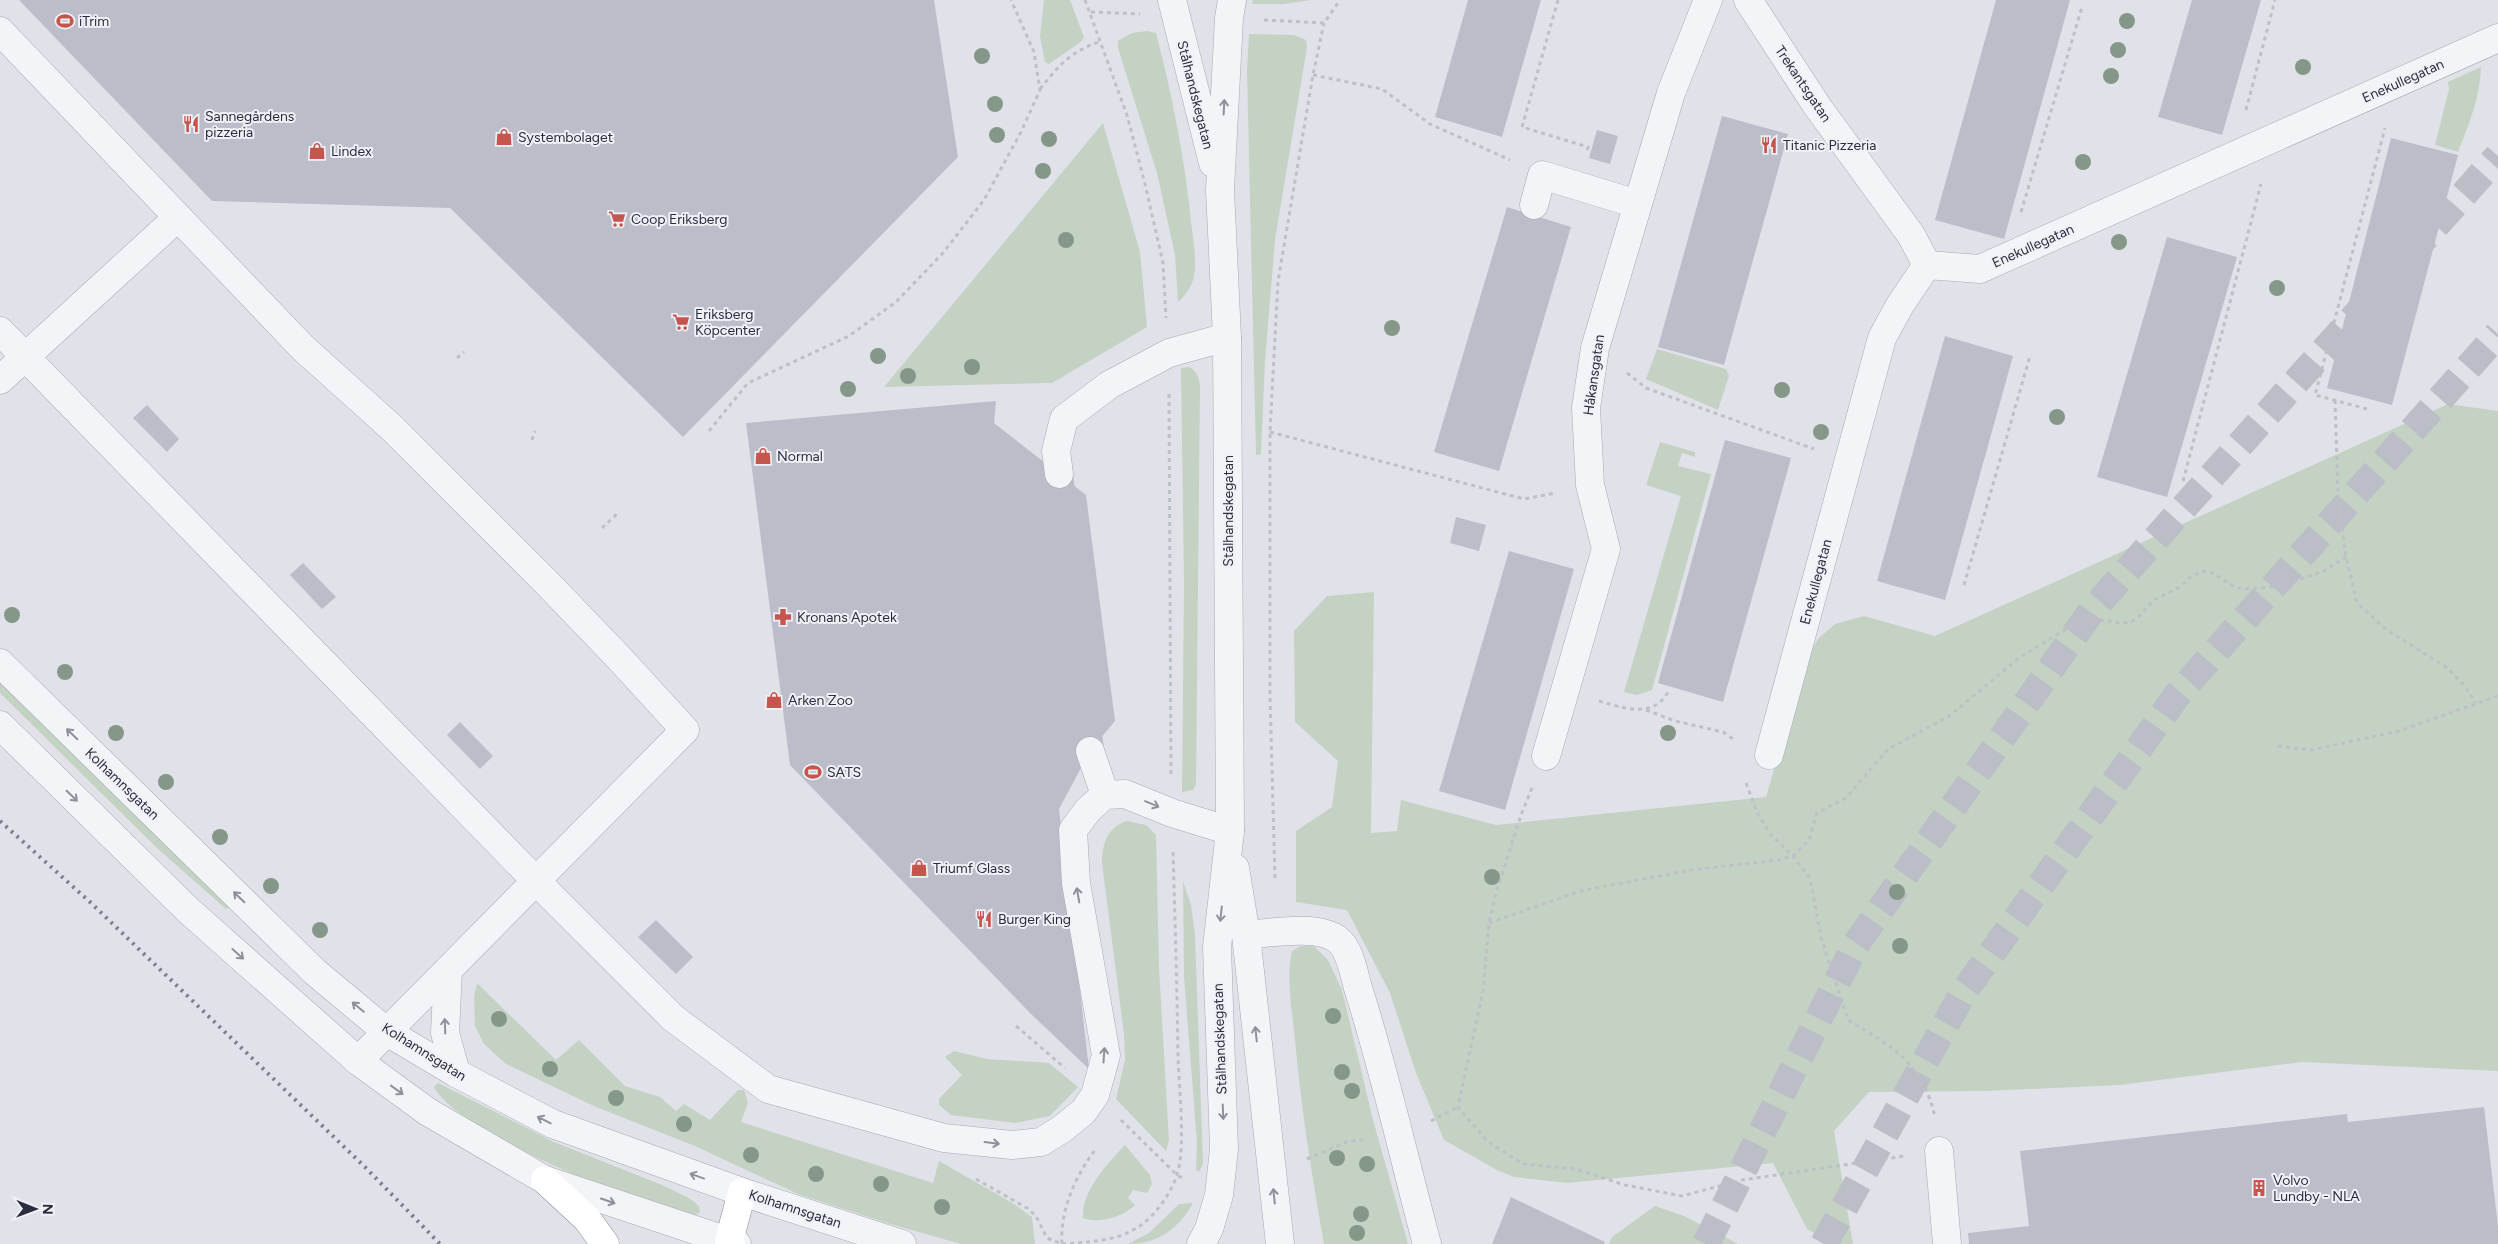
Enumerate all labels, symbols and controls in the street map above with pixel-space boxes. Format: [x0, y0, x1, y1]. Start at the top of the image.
sports icon: iTrim [55, 11, 75, 31]
place label: iTrim [79, 13, 109, 30]
street label: Stålhandskegatan [1173, 39, 1217, 151]
street label: Trekantsgatan [1771, 43, 1835, 126]
street label: Enekullegatan [2359, 55, 2447, 107]
one-way arrow [1220, 99, 1229, 115]
place label: Sannegårdens pizzeria [205, 108, 294, 141]
restaurant icon: Sannegårdens pizzeria [181, 114, 201, 134]
shop icon: Systembolaget [494, 127, 514, 147]
place label: Systembolaget [518, 129, 613, 146]
restaurant icon: Titanic Pizzeria [1759, 135, 1779, 155]
place label: Titanic Pizzeria [1783, 137, 1876, 154]
shop icon: Lindex [307, 141, 327, 161]
place label: Lindex [331, 143, 372, 160]
supermarket icon: Coop Eriksberg [607, 209, 627, 229]
place label: Coop Eriksberg [631, 211, 727, 228]
street label: Enekullegatan [1989, 220, 2077, 272]
place label: Eriksberg Köpcenter [695, 306, 761, 339]
supermarket icon: Eriksberg Köpcenter [671, 312, 691, 332]
street label: Håkansgatan [1580, 333, 1608, 416]
shop icon: Normal [753, 446, 773, 466]
place label: Normal [777, 448, 823, 465]
street label: Stålhandskegatan [1220, 455, 1237, 567]
street label: Enekullegatan [1796, 537, 1836, 627]
pharmacy icon: Kronans Apotek [773, 607, 793, 627]
place label: Kronans Apotek [797, 609, 897, 626]
shop icon: Arken Zoo [764, 690, 784, 710]
place label: Arken Zoo [788, 692, 853, 709]
one-way arrow [66, 728, 78, 740]
street label: Kolhamnsgatan [81, 744, 163, 824]
sports icon: SATS [803, 762, 823, 782]
place label: SATS [827, 764, 861, 781]
one-way arrow [66, 790, 78, 802]
one-way arrow [1144, 800, 1159, 810]
shop icon: Triumf Glass [909, 858, 929, 878]
place label: Triumf Glass [933, 860, 1010, 877]
one-way arrow [1073, 888, 1083, 904]
one-way arrow [232, 891, 245, 903]
one-way arrow [1216, 906, 1226, 922]
restaurant icon: Burger King [974, 909, 994, 929]
place label: Burger King [998, 911, 1071, 928]
one-way arrow [231, 948, 244, 959]
street label: Stålhandskegatan [1210, 983, 1230, 1095]
one-way arrow [351, 1001, 364, 1013]
one-way arrow [440, 1018, 450, 1034]
street label: Kolhamnsgatan [379, 1019, 470, 1085]
one-way arrow [1252, 1026, 1261, 1042]
one-way arrow [1100, 1048, 1109, 1064]
one-way arrow [390, 1084, 403, 1095]
one-way arrow [1218, 1103, 1228, 1119]
one-way arrow [537, 1115, 552, 1124]
one-way arrow [984, 1138, 1000, 1148]
one-way arrow [689, 1171, 705, 1180]
place label: Volvo Lundby - NLA [2273, 1172, 2360, 1205]
building icon: Volvo Lundby - NLA [2249, 1178, 2269, 1198]
north arrow [10, 1184, 60, 1234]
street label: Kolhamnsgatan [747, 1186, 844, 1232]
one-way arrow [1269, 1188, 1279, 1204]
one-way arrow [600, 1196, 616, 1206]
text: N [39, 1204, 56, 1215]

